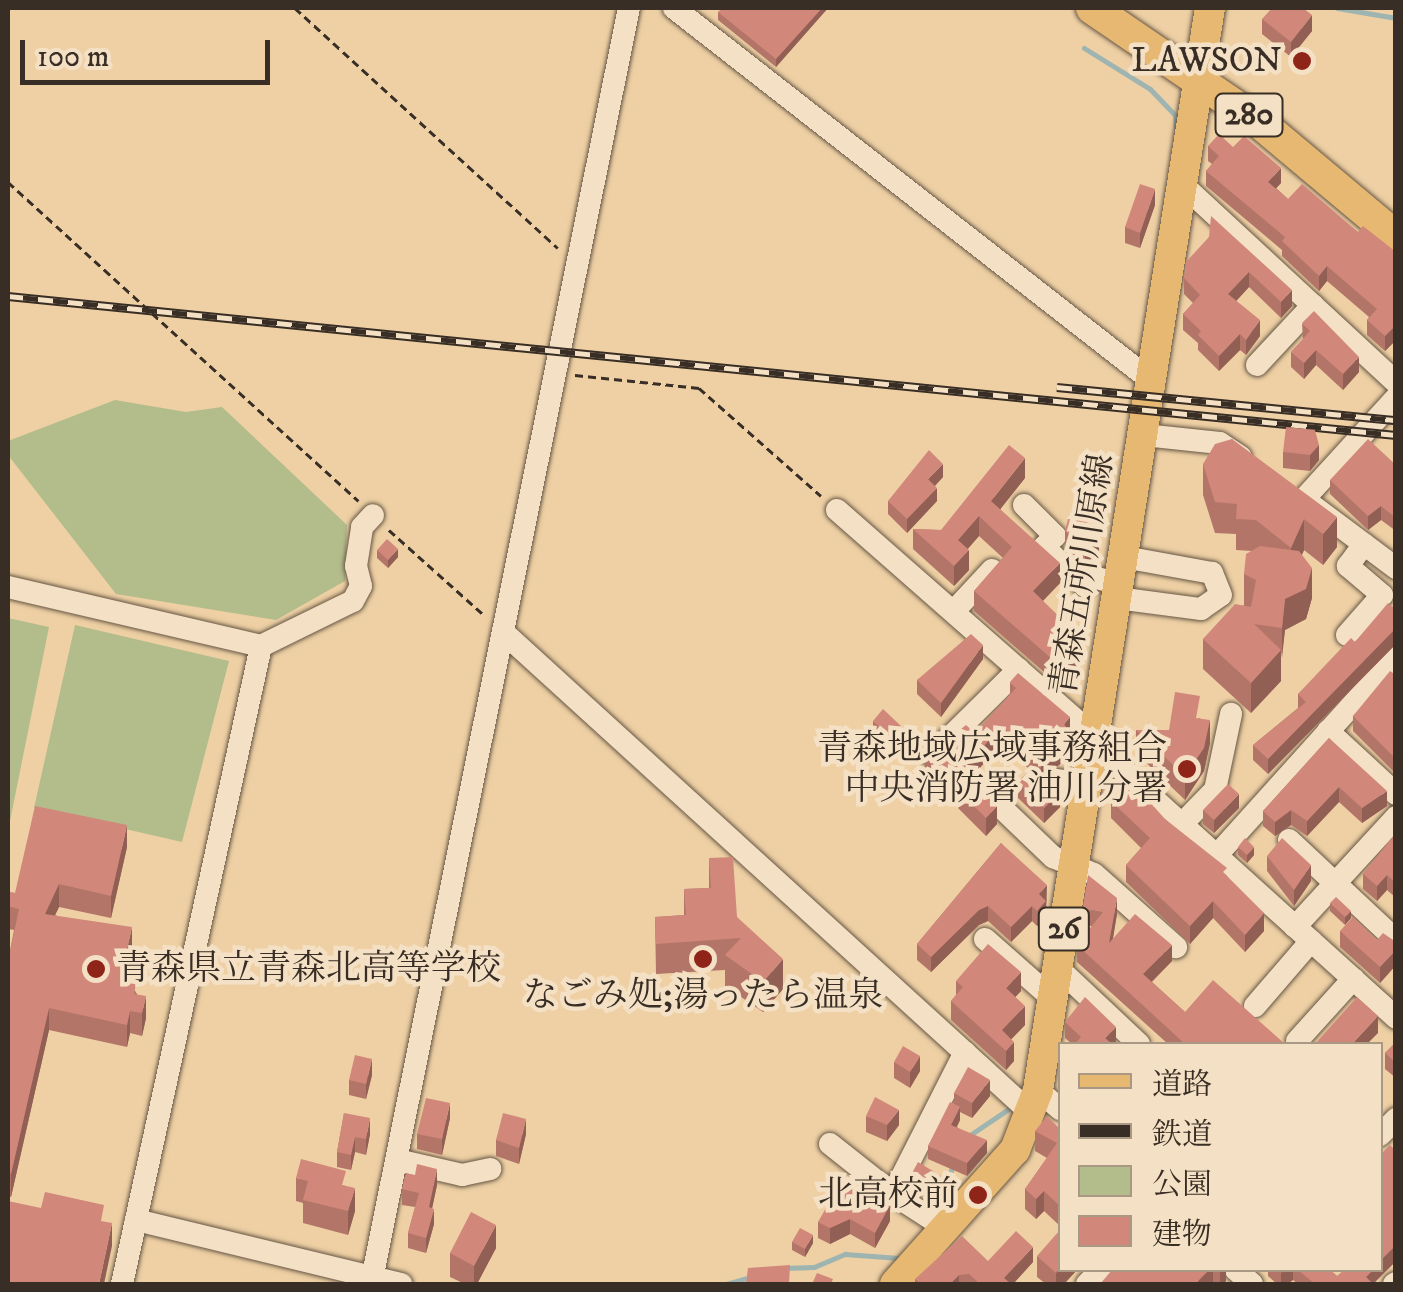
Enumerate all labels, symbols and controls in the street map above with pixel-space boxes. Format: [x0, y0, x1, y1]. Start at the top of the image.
scale bar [25, 20, 275, 82]
text: 100 m [37, 39, 109, 76]
place label: LAWSON [1131, 40, 1282, 82]
marker: LAWSON [1291, 50, 1313, 72]
road number: 280 [1214, 88, 1284, 142]
street label: 青森五所川原線 [1043, 451, 1123, 699]
place label: 青森地域広域事務組合 中央消防署 油川分署 [817, 728, 1167, 810]
marker: 青森地域広域事務組合 中央消防署 油川分署 [1176, 758, 1198, 780]
road number: 26 [1036, 902, 1092, 956]
place label: 青森県立青森北高等学校 [116, 948, 501, 990]
marker: なごみ処;湯ったら温泉 [692, 948, 714, 970]
marker: 青森県立青森北高等学校 [85, 958, 107, 980]
place label: なごみ処;湯ったら温泉 [523, 975, 883, 1017]
legend [1058, 1042, 1383, 1272]
text: 道路 [1152, 1067, 1212, 1104]
text: 鉄道 [1152, 1117, 1212, 1154]
text: 公園 [1152, 1167, 1212, 1204]
place label: 北高校前 [818, 1174, 958, 1216]
marker: 北高校前 [967, 1184, 989, 1206]
text: 建物 [1152, 1217, 1212, 1254]

